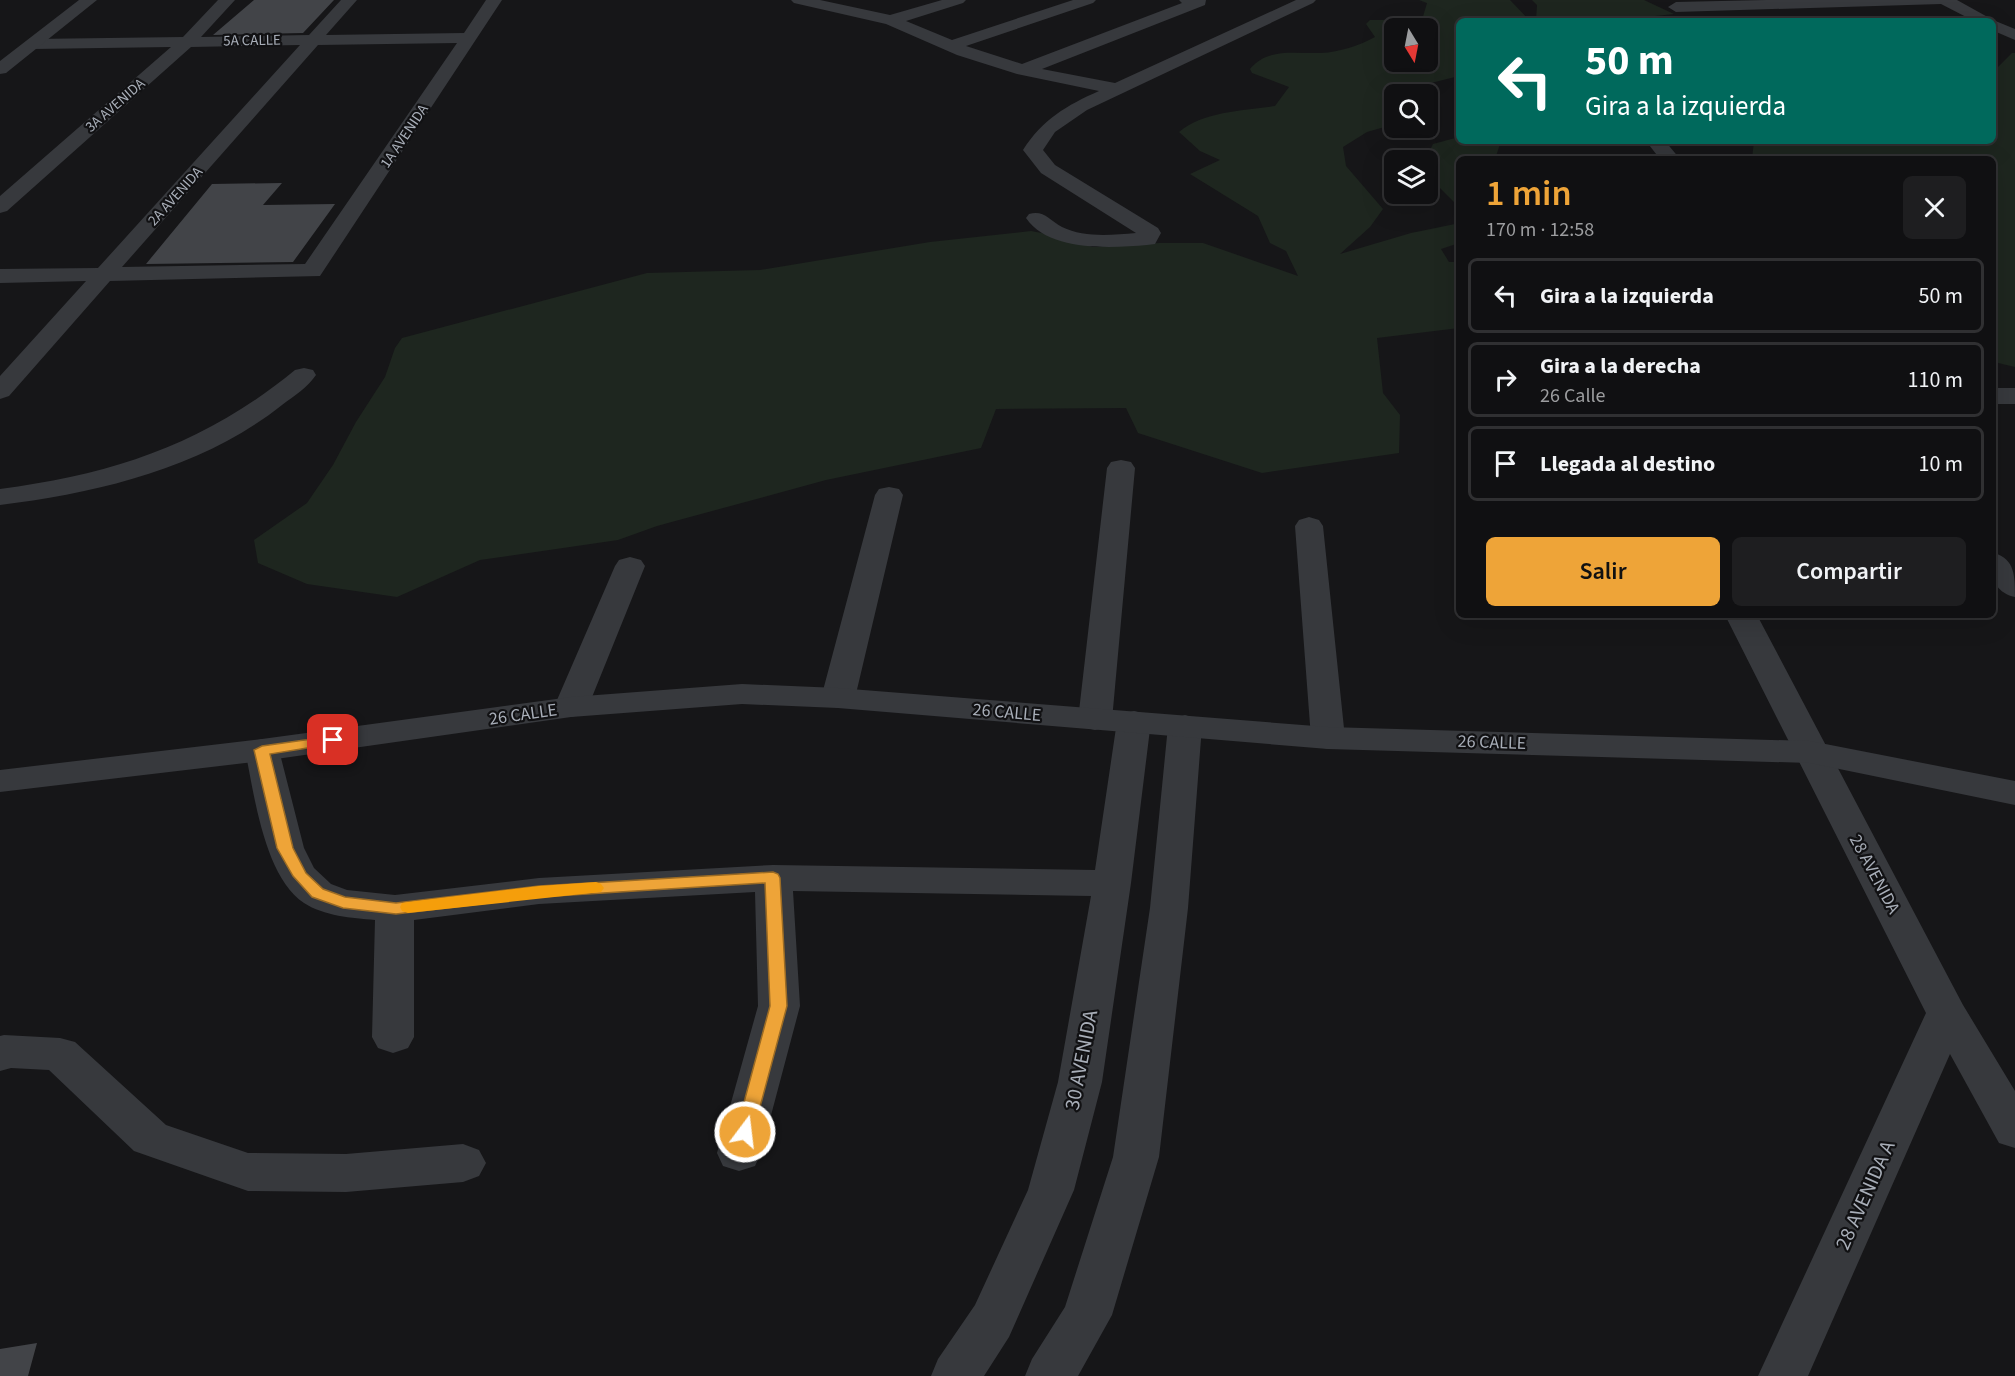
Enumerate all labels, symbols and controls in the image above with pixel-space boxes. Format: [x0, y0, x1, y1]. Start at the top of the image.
north arrow [1384, 18, 1438, 72]
map controls [1384, 18, 1438, 204]
street label: 5A CALLE [223, 29, 281, 52]
text: 50 m [1585, 31, 1674, 91]
icon: left [1486, 42, 1564, 120]
street label: 3A AVENIDA [81, 73, 150, 137]
button: search [1384, 84, 1438, 138]
text: Gira a la izquierda [1585, 87, 1786, 126]
street label: 1A AVENIDA [375, 99, 434, 172]
button: layers [1384, 150, 1438, 204]
street label: 2A AVENIDA [143, 162, 208, 231]
text: 1 min [1486, 168, 1572, 219]
button: close [1903, 176, 1966, 239]
text: 170 m · 12:58 [1486, 216, 1594, 244]
icon: left [1489, 279, 1522, 312]
text: Gira a la izquierda [1540, 280, 1714, 312]
text: 50 m [1918, 280, 1963, 312]
text: Gira a la derecha [1540, 350, 1701, 382]
icon: right [1489, 363, 1522, 396]
text: 110 m [1908, 364, 1963, 396]
text: 26 Calle [1540, 382, 1606, 410]
icon: arrive [1489, 447, 1522, 480]
text: Llegada al destino [1540, 448, 1715, 480]
text: 10 m [1918, 448, 1963, 480]
button: Salir [1486, 537, 1720, 606]
button: Compartir [1732, 537, 1966, 606]
street label: 26 CALLE [487, 697, 559, 732]
street label: 26 CALLE [972, 697, 1042, 728]
pin [307, 714, 358, 765]
icon: arrive [316, 723, 349, 756]
street label: 26 CALLE [1457, 729, 1527, 756]
street label: 28 AVENIDA [1843, 830, 1906, 919]
street label: 30 AVENIDA [1057, 1007, 1106, 1113]
position arrow [713, 1100, 777, 1164]
street label: 28 AVENIDA A [1828, 1135, 1903, 1255]

